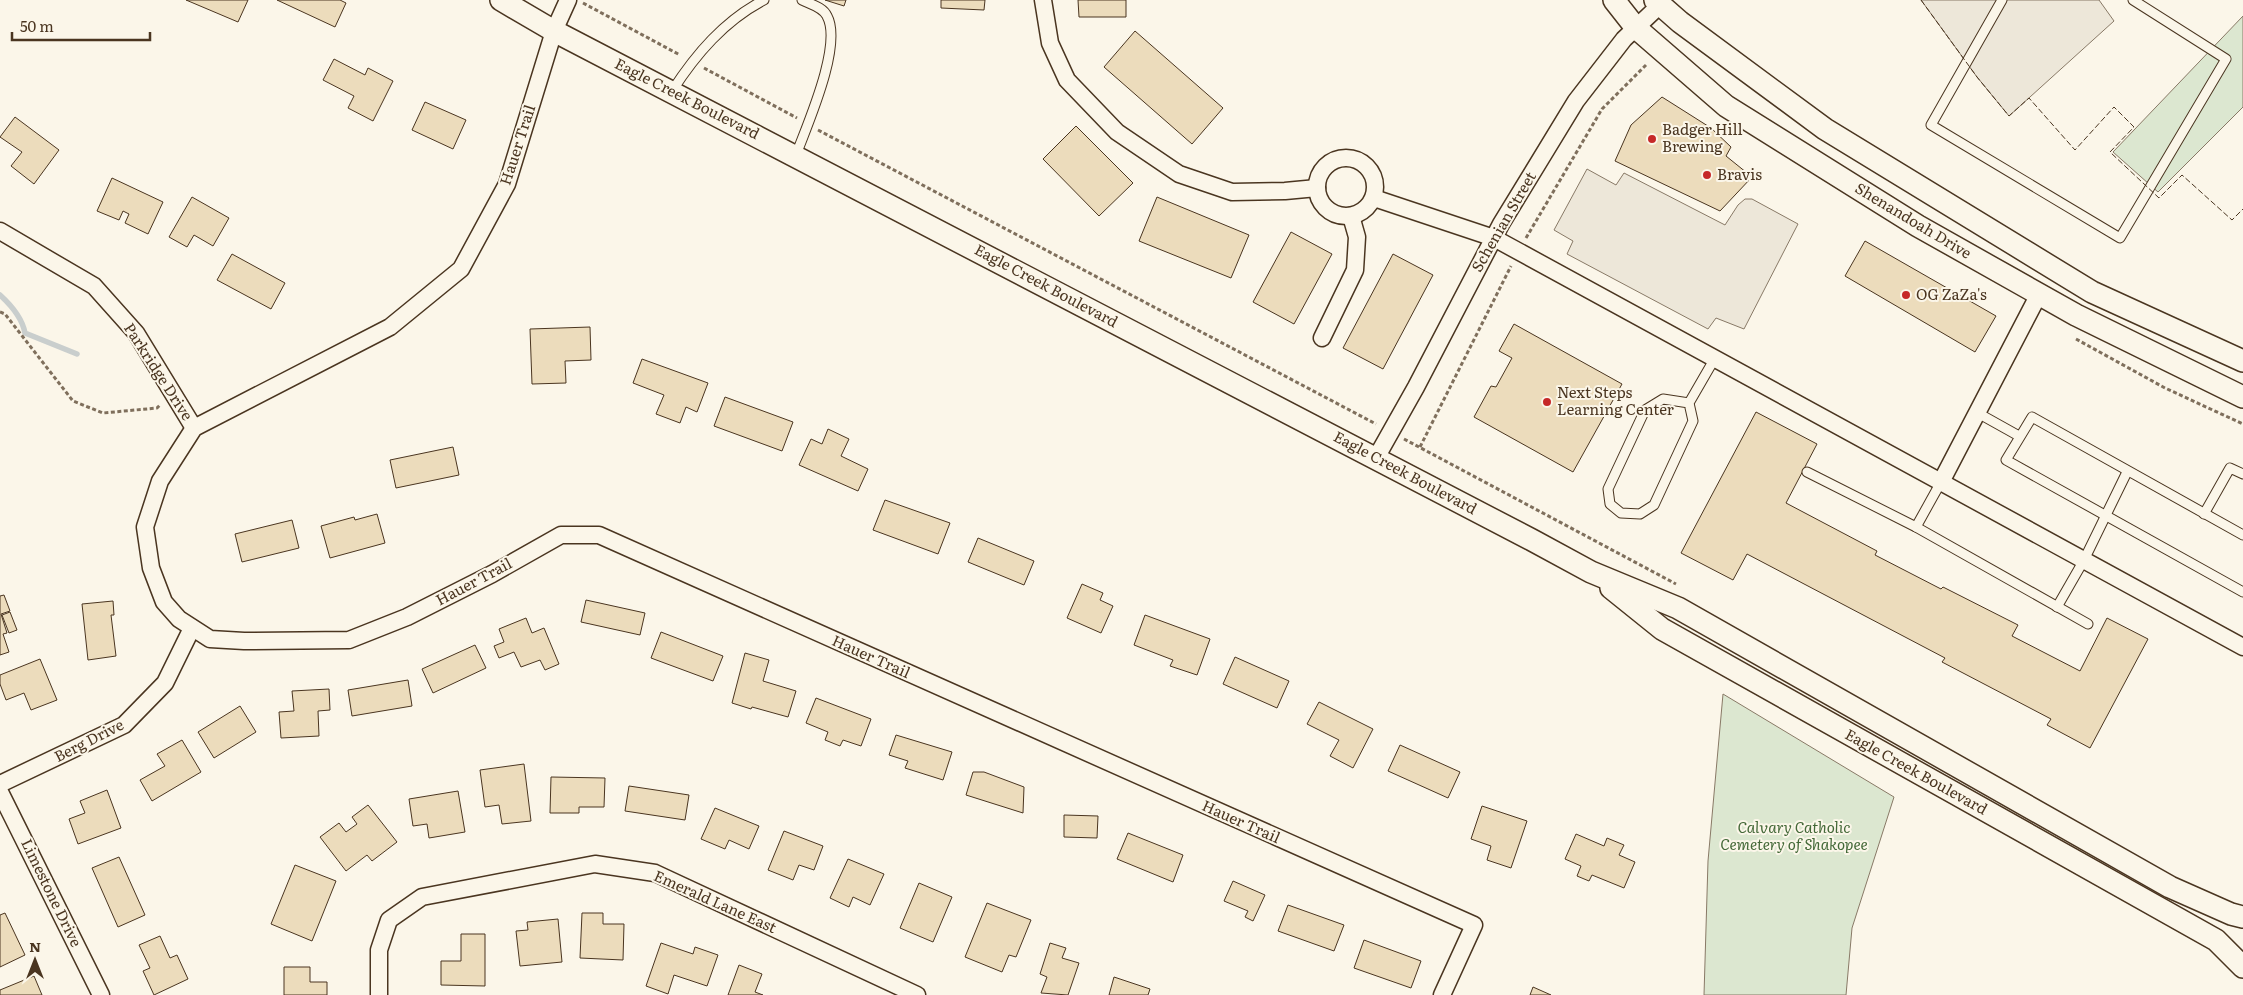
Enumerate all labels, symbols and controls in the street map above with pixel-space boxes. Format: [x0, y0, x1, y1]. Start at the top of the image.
scale bar [12, 10, 150, 42]
text: 50 m [20, 14, 54, 37]
street label: Eagle Creek Boulevard [611, 51, 764, 144]
street label: Hauer Trail [493, 101, 540, 188]
place label: Badger Hill Brewing [1662, 117, 1743, 157]
marker: Badger Hill Brewing [1646, 133, 1658, 145]
place label: Bravis [1717, 162, 1762, 185]
street label: Schenian Street [1465, 167, 1541, 276]
marker: Bravis [1701, 169, 1713, 181]
street label: Shenandoah Drive [1851, 176, 1977, 264]
street label: Eagle Creek Boulevard [971, 237, 1123, 332]
place label: OG ZaZa's [1916, 282, 1987, 305]
marker: OG ZaZa's [1900, 289, 1912, 301]
street label: Parkridge Drive [119, 318, 200, 425]
place label: Next Steps Learning Center [1557, 380, 1674, 420]
marker: Next Steps Learning Center [1541, 396, 1553, 408]
street label: Eagle Creek Boulevard [1330, 424, 1482, 519]
street label: Hauer Trail [431, 551, 516, 610]
street label: Hauer Trail [829, 628, 914, 683]
street label: Berg Drive [50, 712, 127, 767]
street label: Eagle Creek Boulevard [1841, 722, 1992, 819]
street label: Hauer Trail [1199, 793, 1284, 848]
park label: Calvary Catholic Cemetery of Shakopee [1720, 815, 1868, 855]
street label: Limestone Drive [16, 834, 89, 951]
street label: Emerald Lane East [651, 863, 781, 938]
north arrow [10, 935, 60, 985]
text: N [29, 936, 41, 956]

